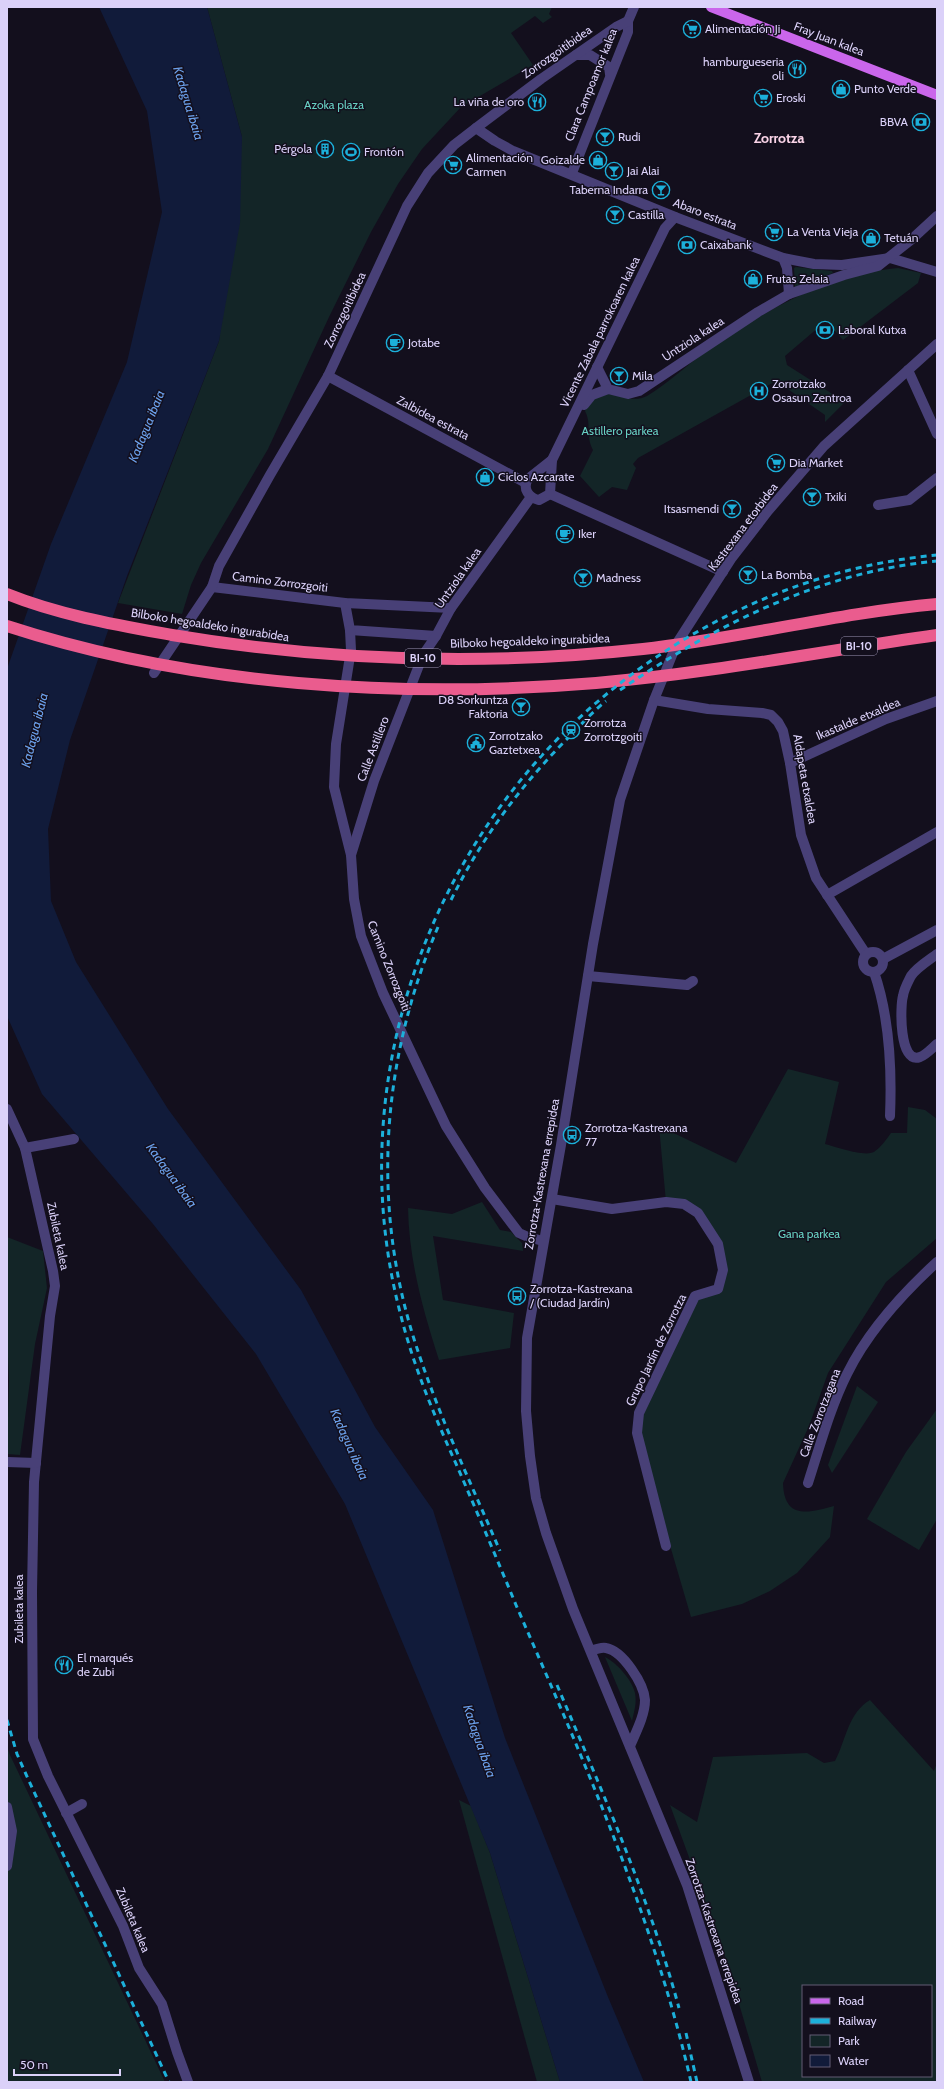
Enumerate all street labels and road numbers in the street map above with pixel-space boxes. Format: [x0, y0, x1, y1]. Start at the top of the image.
street label: Fray Juan kalea [792, 18, 867, 59]
street label: Zorrozgoitibidea [519, 22, 595, 81]
street label: Clara Campoamor kalea [561, 26, 620, 143]
street label: Abaro estrata [671, 195, 739, 233]
street label: Vicente Zabala parrokoaren kalea [556, 254, 643, 410]
street label: Zorrozgoitibidea [320, 269, 369, 350]
street label: Untziola kalea [659, 313, 727, 364]
street label: Zalbidea estrata [394, 392, 472, 443]
street label: Kastrexana etorbidea [705, 480, 781, 574]
street label: Untziola kalea [431, 544, 484, 611]
street label: Camino Zorrozgoiti [231, 568, 329, 595]
street label: Bilboko hegoaldeko ingurabidea [130, 605, 290, 644]
street label: Bilboko hegoaldeko ingurabidea [450, 630, 610, 651]
road number: BI-10 [841, 637, 877, 655]
road number: BI-10 [405, 649, 441, 667]
street label: Ikastalde etxaldea [813, 694, 902, 743]
street label: Calle Astillero [353, 714, 392, 784]
street label: Aldapeta etxaldea [790, 733, 821, 825]
street label: Camino Zorrozgoiti [364, 918, 414, 1013]
street label: Zorrotza-Kastrexana errepidea [521, 1097, 562, 1250]
street label: Zubileta kalea [44, 1201, 73, 1271]
street label: Grupo Jardín de Zorrotza [622, 1291, 689, 1408]
street label: Calle Zorrotzagana [796, 1366, 843, 1459]
street label: Zubileta kalea [11, 1574, 26, 1643]
street label: Zorrotza-Kastrexana errepidea [683, 1856, 746, 2006]
street label: Zubileta kalea [113, 1885, 154, 1955]

